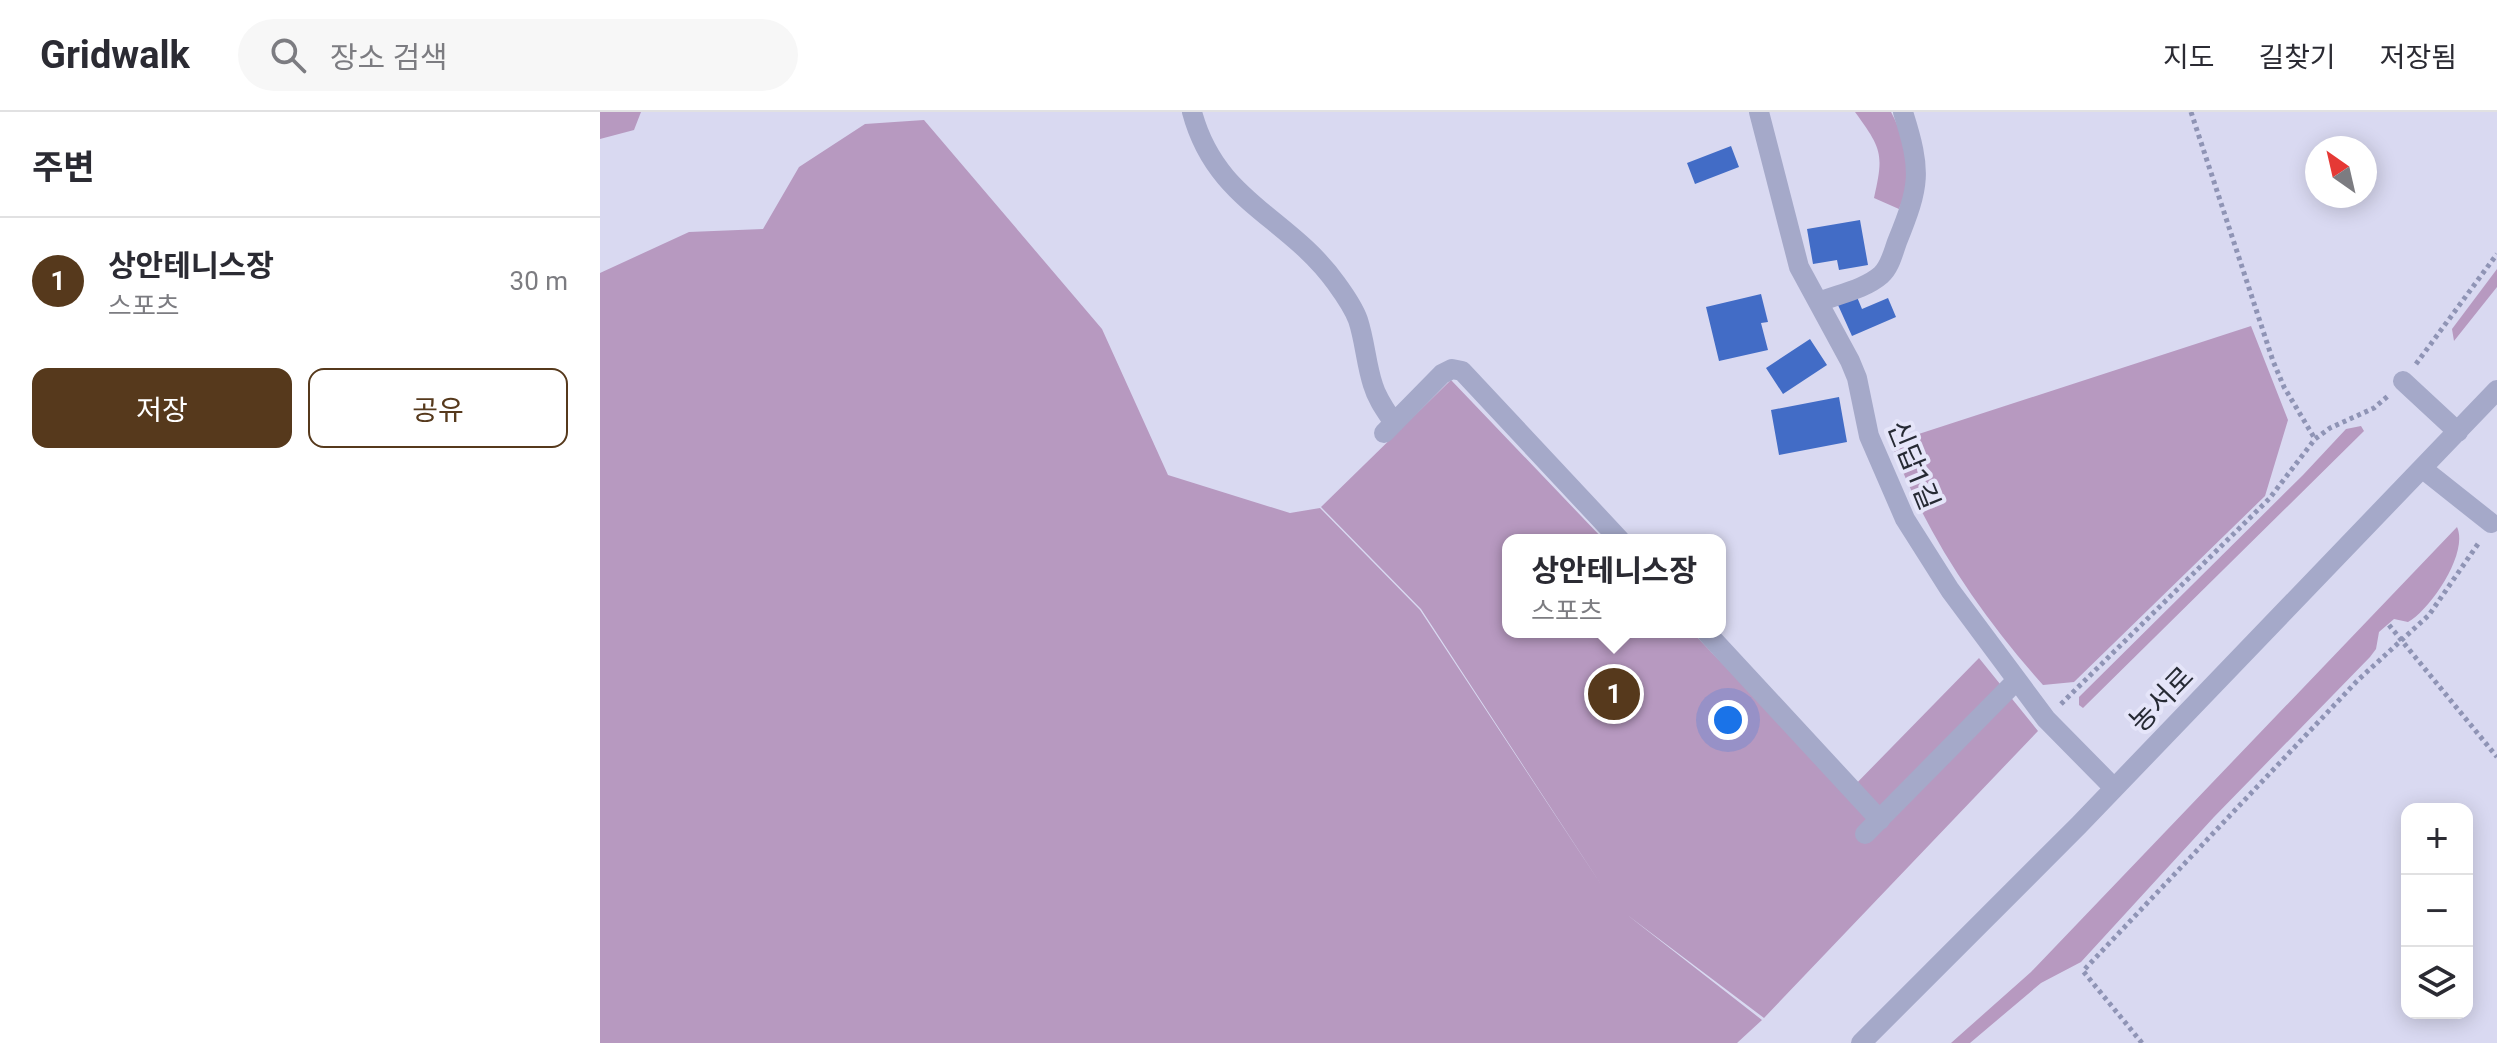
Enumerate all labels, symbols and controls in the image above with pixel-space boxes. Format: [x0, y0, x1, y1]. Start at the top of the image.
search box [238, 19, 798, 91]
text: Gridwalk [40, 33, 190, 77]
icon: search [266, 33, 310, 77]
text: 장소 검색 [330, 40, 448, 75]
text: 지도 [2163, 41, 2214, 74]
text: 길찾기 [2258, 41, 2336, 74]
text: 저장됨 [2380, 41, 2457, 74]
north arrow [2305, 136, 2377, 208]
text: 주변 [32, 147, 95, 187]
text: 상안테니스장 [108, 248, 274, 283]
text: 1 [51, 266, 65, 296]
text: 30 m [510, 266, 568, 296]
text: 스포츠 [108, 291, 180, 321]
button: 저장 [32, 368, 292, 448]
button: 공유 [308, 368, 568, 448]
street label: 신답1길 [1881, 416, 1946, 514]
popup [1502, 534, 1726, 638]
text: 상안테니스장 [1531, 553, 1697, 588]
text: 스포츠 [1531, 596, 1603, 626]
street label: 농서로 [2123, 660, 2200, 739]
pin: 1 [1588, 664, 1640, 724]
your location [1708, 700, 1748, 740]
map controls [2401, 803, 2473, 1019]
button: + [2401, 803, 2473, 875]
button: − [2401, 875, 2473, 947]
button: layers [2401, 947, 2473, 1019]

